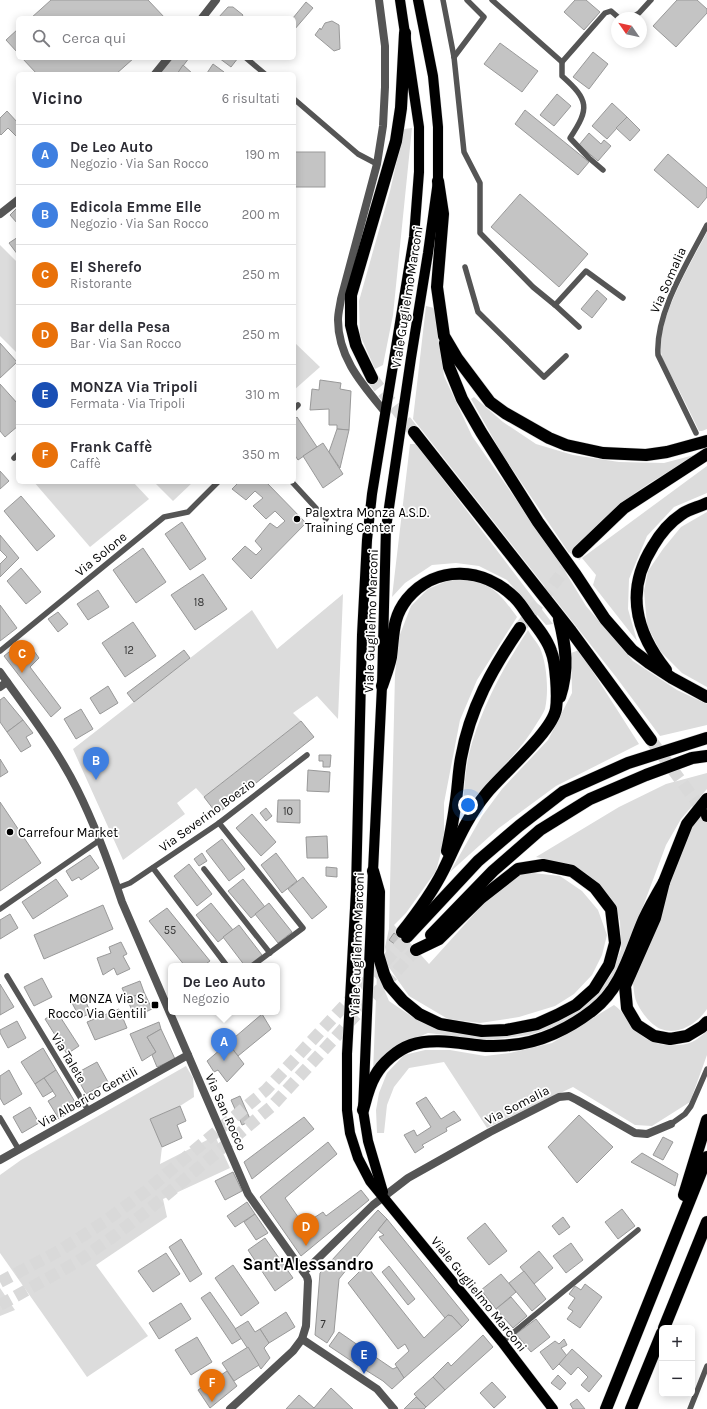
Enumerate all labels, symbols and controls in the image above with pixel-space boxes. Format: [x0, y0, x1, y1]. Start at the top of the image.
north arrow [611, 12, 647, 48]
search box [16, 16, 296, 60]
icon: search [30, 27, 52, 49]
text: Cerca qui [62, 29, 126, 47]
text: Vicino [32, 88, 83, 108]
text: 6 risultati [222, 91, 280, 106]
text: De Leo Auto [70, 138, 153, 156]
text: A [41, 147, 49, 162]
text: 190 m [245, 147, 280, 162]
text: Negozio · Via San Rocco [70, 156, 209, 171]
text: Edicola Emme Elle [70, 198, 201, 216]
text: B [41, 207, 49, 222]
text: 200 m [242, 207, 280, 222]
text: Negozio · Via San Rocco [70, 216, 209, 231]
street label: Viale Guglielmo Marconi [388, 225, 426, 369]
street label: Via Somalia [647, 245, 689, 315]
text: El Sherefo [70, 258, 142, 276]
text: C [41, 267, 49, 282]
text: 250 m [242, 267, 280, 282]
text: Ristorante [70, 276, 132, 291]
text: Bar della Pesa [70, 318, 170, 336]
text: D [41, 327, 49, 342]
text: 250 m [242, 327, 280, 342]
text: Bar · Via San Rocco [70, 336, 181, 351]
text: MONZA Via Tripoli [70, 378, 198, 396]
text: E [41, 387, 49, 402]
text: 310 m [245, 387, 280, 402]
text: Fermata · Via Tripoli [70, 396, 185, 411]
text: Frank Caffè [70, 438, 152, 456]
text: F [41, 447, 49, 462]
text: 350 m [242, 447, 280, 462]
text: Caffè [70, 456, 101, 471]
place label: Palextra Monza A.S.D. Training Center [305, 505, 429, 535]
marker: Palextra Monza A.S.D. Training Center [292, 514, 302, 524]
street label: Via Solone [72, 529, 130, 579]
street label: Viale Guglielmo Marconi [361, 549, 381, 693]
house number: 18 [194, 596, 204, 609]
pin: C [9, 640, 35, 673]
house number: 12 [124, 644, 134, 657]
pin: B [83, 747, 109, 780]
street label: Via Severino Boezio [156, 775, 258, 855]
your location [458, 795, 478, 815]
house number: 10 [283, 805, 293, 818]
place label: Carrefour Market [18, 825, 118, 840]
marker: Carrefour Market [5, 827, 15, 837]
street label: Viale Guglielmo Marconi [347, 872, 367, 1016]
house number: 55 [164, 924, 176, 937]
popup [168, 963, 280, 1015]
text: De Leo Auto [183, 973, 265, 991]
place label: MONZA Via S. Rocco Via Gentili [48, 991, 147, 1021]
text: Negozio [183, 991, 230, 1006]
marker: MONZA Via S. Rocco Via Gentili [150, 1000, 160, 1010]
pin: A [211, 1028, 237, 1061]
street label: Via Talete [48, 1030, 90, 1086]
street label: Via Alberico Gentili [36, 1063, 140, 1131]
street label: Via San Rocco [202, 1071, 250, 1153]
street label: Via Somalia [482, 1082, 552, 1128]
pin: D [293, 1213, 319, 1246]
street label: Viale Guglielmo Marconi [428, 1233, 530, 1355]
district label: Sant'Alessandro [242, 1254, 374, 1274]
house number: 7 [320, 1318, 326, 1331]
map controls [659, 1325, 695, 1397]
button: + [659, 1325, 695, 1361]
pin: E [351, 1341, 377, 1374]
button: − [659, 1361, 695, 1397]
pin: F [199, 1369, 225, 1402]

